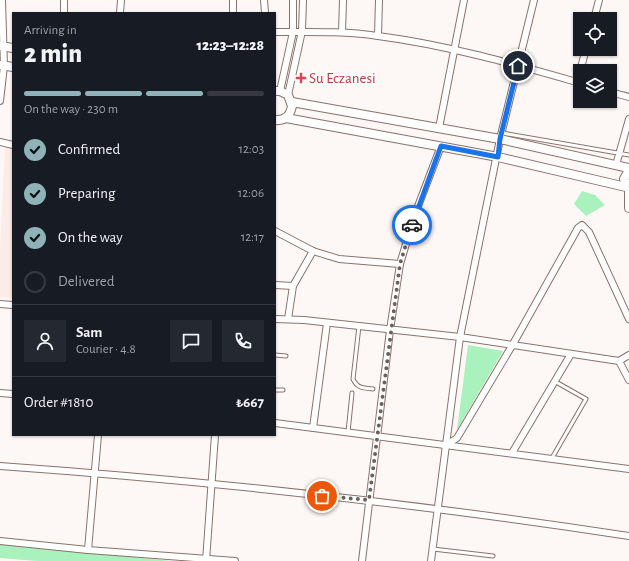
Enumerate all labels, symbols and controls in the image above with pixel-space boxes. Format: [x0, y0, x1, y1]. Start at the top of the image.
map controls [573, 12, 617, 108]
button: locate [573, 12, 617, 56]
text: Arriving in [24, 24, 77, 37]
text: 12:23–12:28 [196, 38, 264, 53]
text: 2 min [24, 41, 82, 67]
pin [501, 49, 535, 83]
icon: home [507, 55, 529, 77]
button: layers [573, 64, 617, 108]
place label: Su Eczanesi [309, 71, 376, 86]
marker: Su Eczanesi [296, 73, 306, 83]
text: On the way · 230 m [24, 103, 118, 116]
icon: check [24, 139, 46, 161]
text: Confirmed [58, 142, 120, 157]
text: 12:03 [238, 143, 264, 156]
icon: check [24, 183, 46, 205]
text: Preparing [58, 186, 115, 201]
text: 12:06 [238, 187, 264, 200]
courier [392, 205, 432, 245]
icon: car [401, 214, 423, 236]
icon: check [24, 227, 46, 249]
text: On the way [58, 230, 123, 245]
text: 12:17 [241, 231, 264, 244]
text: Delivered [58, 274, 115, 289]
button: person [24, 320, 66, 362]
button: chat [170, 320, 212, 362]
button: phone [222, 320, 264, 362]
text: Sam [76, 325, 102, 340]
text: Courier · 4.8 [76, 343, 136, 356]
text: Order #1810 [24, 395, 93, 410]
text: ₺667 [236, 395, 264, 410]
pin [305, 479, 339, 513]
icon: bag [311, 485, 333, 507]

